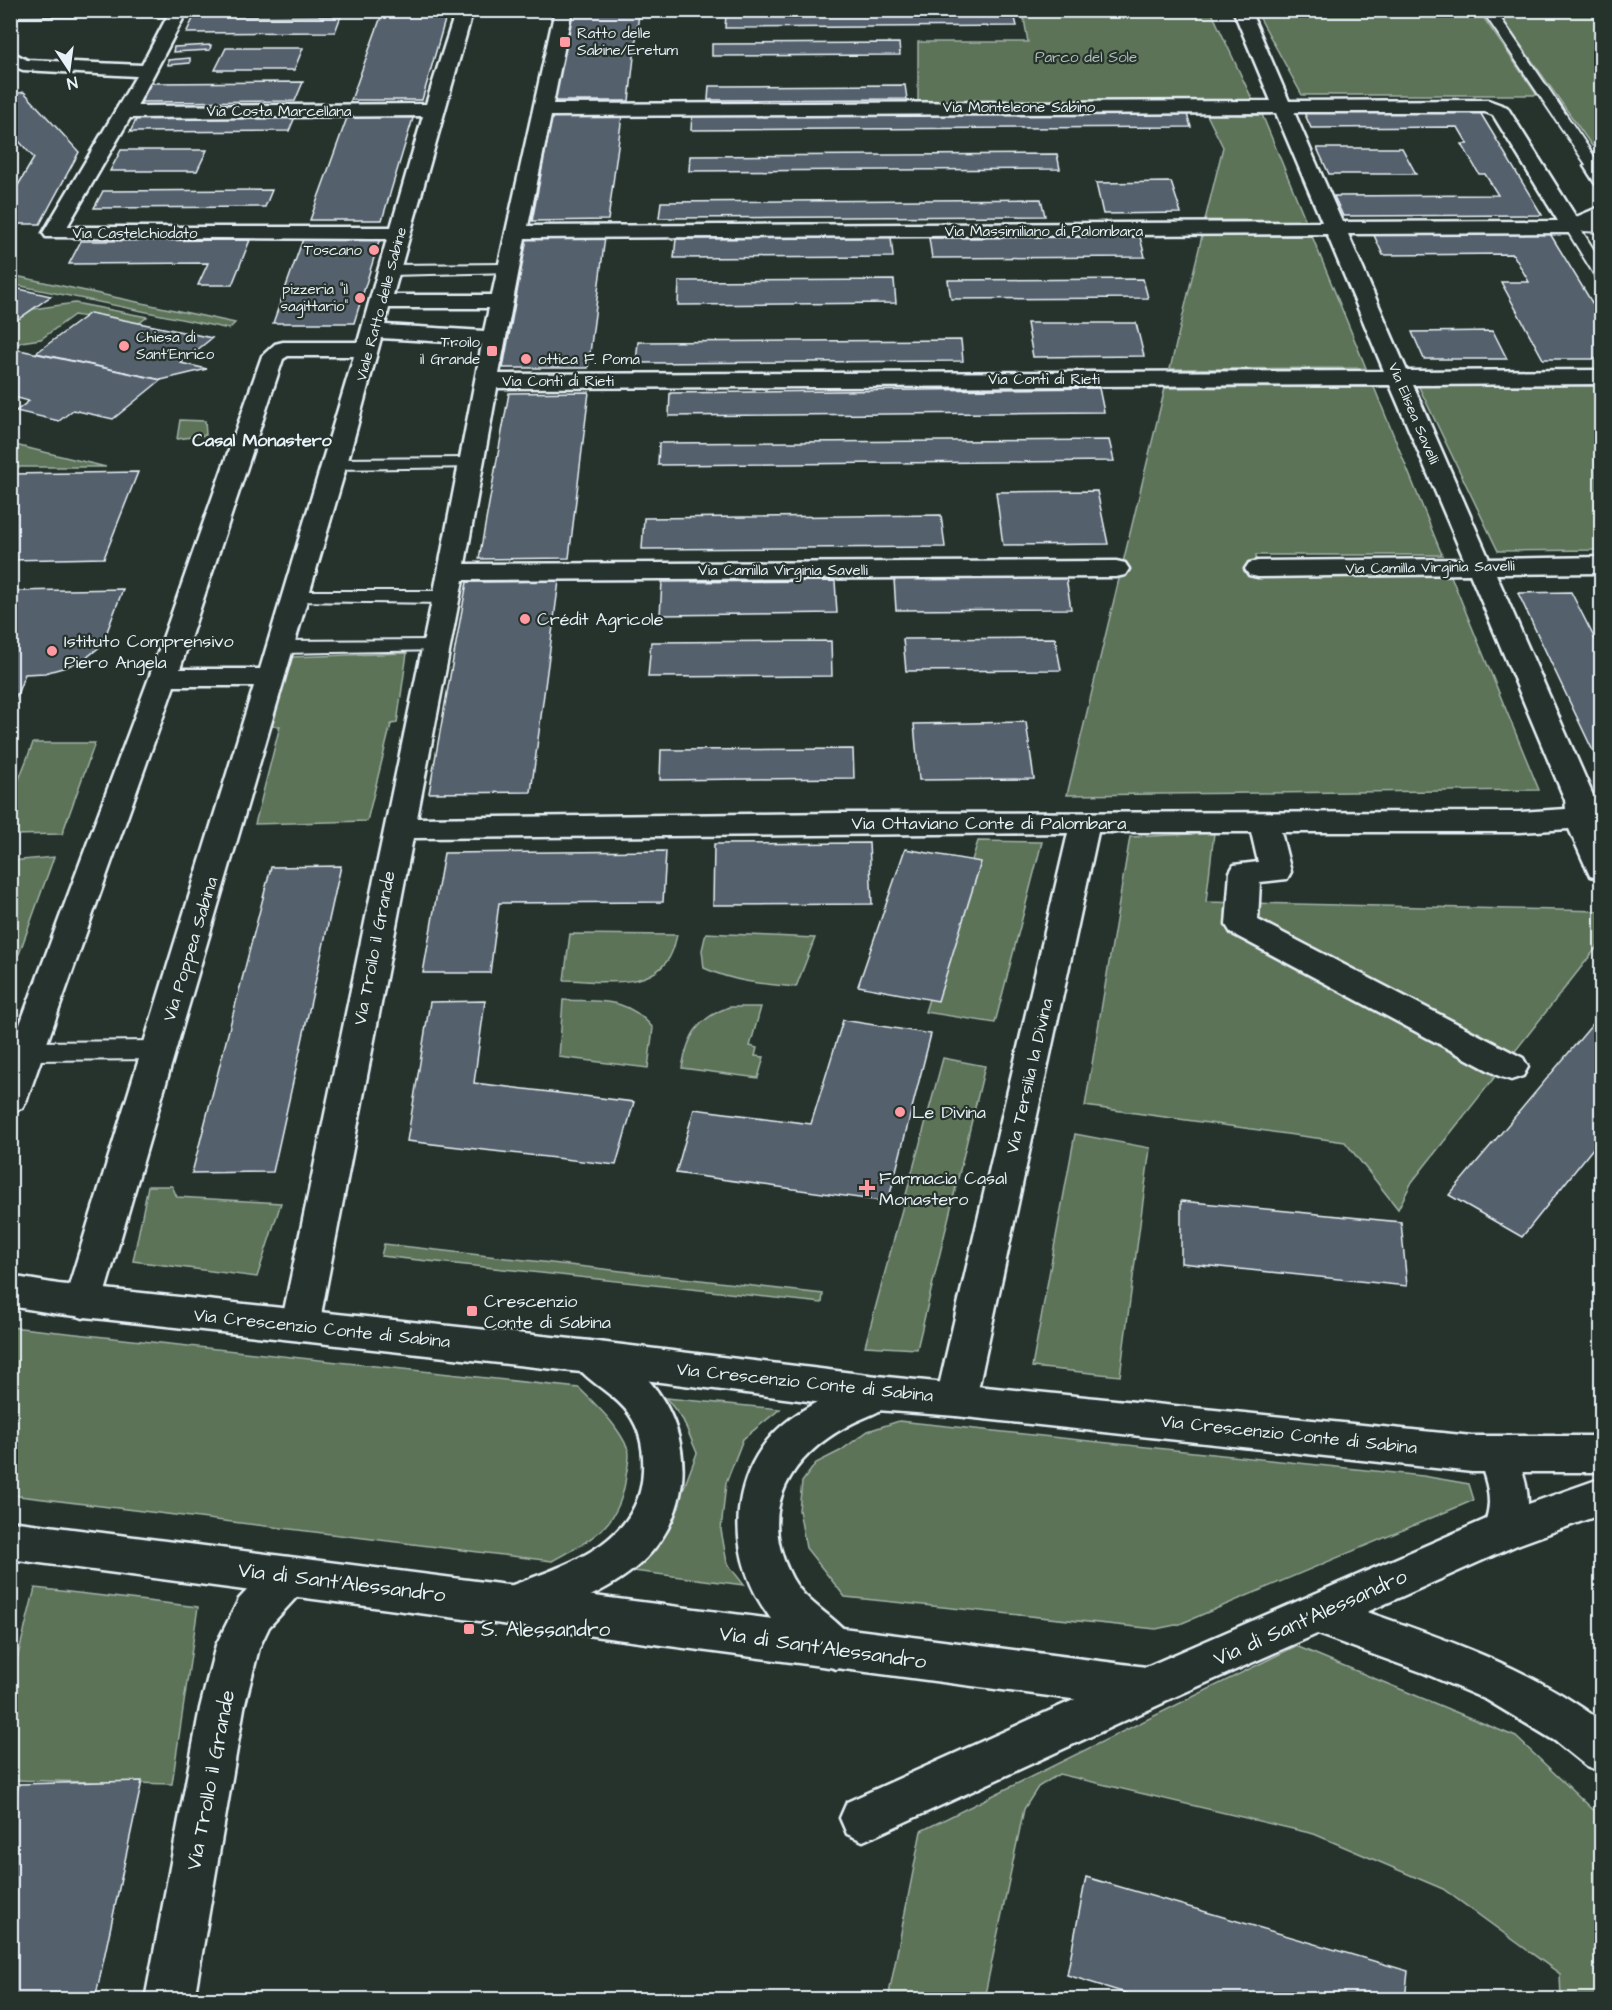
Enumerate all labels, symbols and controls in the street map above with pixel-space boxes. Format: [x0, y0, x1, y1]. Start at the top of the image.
place label: Ratto delle Sabine/Eretum [577, 23, 678, 61]
marker: Ratto delle Sabine/Eretum [558, 35, 572, 49]
north arrow [39, 39, 99, 99]
park label: Parco del Sole [1035, 47, 1137, 68]
text: N [65, 71, 80, 94]
street label: Via Monteleone Sabino [943, 97, 1096, 118]
street label: Via Costa Marcellana [206, 101, 352, 122]
street label: Via Massimiliano di Palombara [945, 221, 1144, 242]
street label: Via Castelchiodato [72, 223, 198, 244]
street label: Viale Ratto delle Sabine [351, 225, 412, 384]
place label: Toscano [304, 240, 363, 261]
marker: Toscano [367, 243, 381, 257]
place label: pizzeria "il sagittario" [281, 279, 348, 318]
marker: pizzeria "il sagittario" [353, 291, 367, 305]
place label: Chiesa di Sant'Enrico [136, 327, 215, 365]
place label: Troilo il Grande [420, 332, 481, 370]
marker: Chiesa di Sant'Enrico [117, 339, 131, 353]
marker: Troilo il Grande [485, 344, 499, 358]
place label: ottica F. Poma [538, 349, 640, 370]
marker: ottica F. Poma [519, 352, 533, 366]
street label: Via Elisea Savelli [1383, 359, 1445, 468]
street label: Via Conti di Rieti [988, 369, 1101, 390]
street label: Via Conti di Rieti [502, 371, 615, 392]
district label: Casal Monastero [192, 428, 333, 453]
street label: Via Camilla Virginia Savelli [1345, 556, 1516, 580]
street label: Via Camilla Virginia Savelli [698, 560, 868, 582]
place label: Crédit Agricole [537, 607, 664, 633]
marker: Crédit Agricole [518, 612, 532, 626]
place label: Istituto Comprensivo Piero Angela [64, 629, 234, 676]
marker: Istituto Comprensivo Piero Angela [45, 644, 59, 658]
street label: Via Ottaviano Conte di Palombara [852, 811, 1126, 836]
street label: Via Troilo il Grande [347, 868, 402, 1027]
street label: Via Poppea Sabina [157, 874, 224, 1024]
street label: Via Tersilia la Divina [999, 996, 1060, 1156]
place label: Le Divina [912, 1100, 986, 1125]
marker: Le Divina [893, 1105, 907, 1119]
place label: Farmacia Casal Monastero [879, 1166, 1007, 1212]
marker: Farmacia Casal Monastero [860, 1181, 874, 1195]
place label: Crescenzio Conte di Sabina [484, 1289, 611, 1335]
street label: Via Crescenzio Conte di Sabina [192, 1303, 451, 1354]
marker: Crescenzio Conte di Sabina [465, 1304, 479, 1318]
street label: Via Crescenzio Conte di Sabina [675, 1357, 934, 1408]
street label: Via Crescenzio Conte di Sabina [1159, 1409, 1418, 1460]
street label: Via di Sant'Alessandro [236, 1555, 448, 1610]
street label: Via di Sant'Alessandro [1209, 1562, 1412, 1673]
place label: S. Alessandro [481, 1615, 611, 1644]
street label: Via di Sant'Alessandro [717, 1619, 929, 1676]
marker: S. Alessandro [462, 1622, 476, 1636]
street label: Via Trollo il Grande [179, 1687, 242, 1873]

